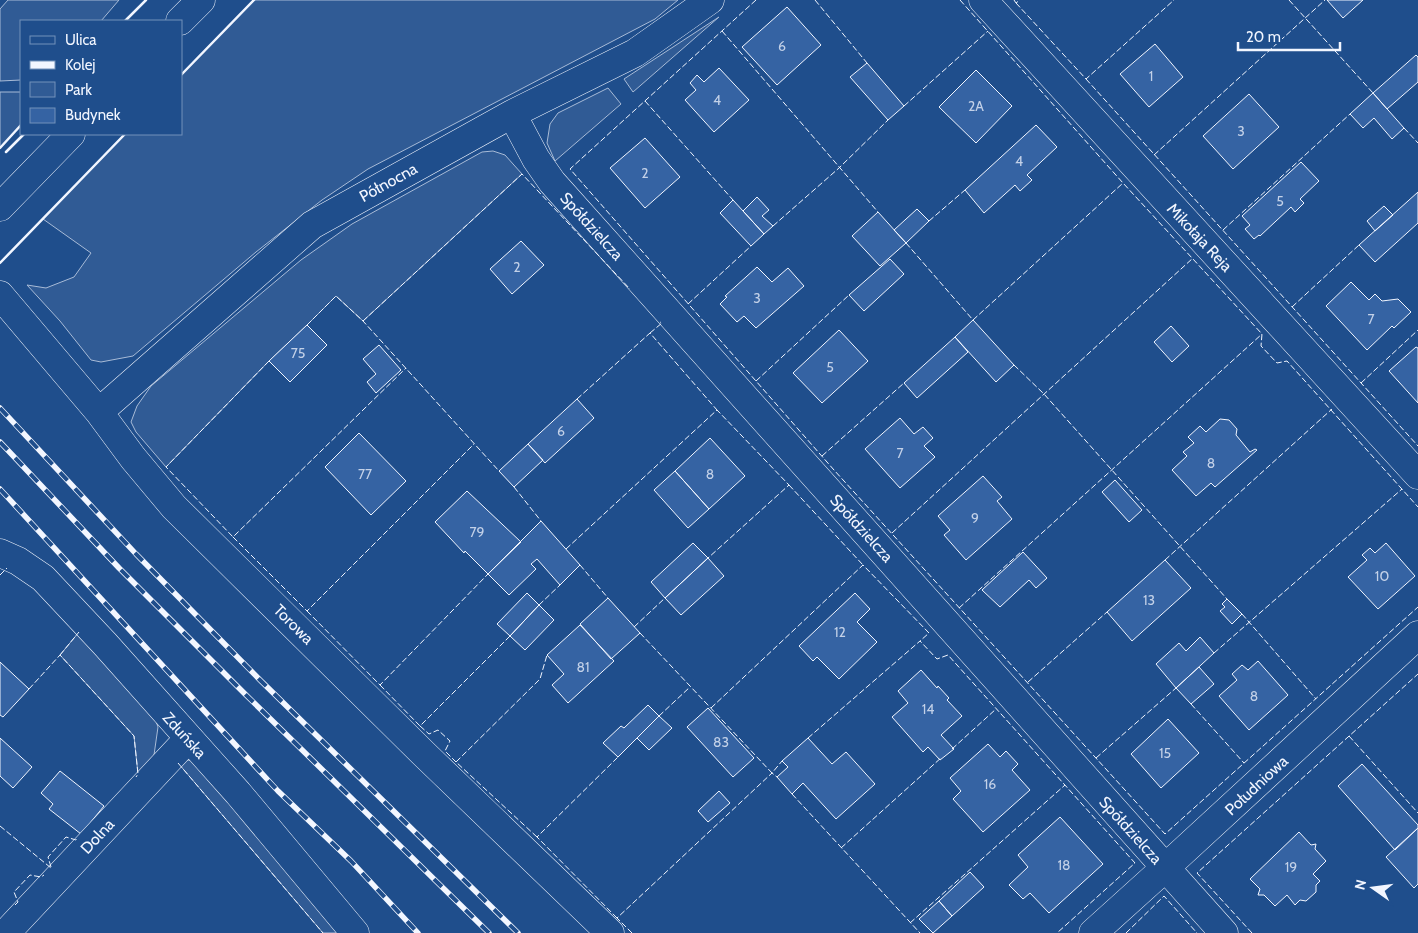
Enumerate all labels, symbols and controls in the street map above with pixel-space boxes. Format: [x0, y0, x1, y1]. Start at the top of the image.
legend [20, 20, 182, 135]
scale bar [1238, 20, 1340, 52]
text: 20 m [1246, 28, 1281, 46]
text: Ulica [65, 31, 97, 49]
house number: 6 [778, 37, 786, 55]
text: Kolej [65, 56, 96, 74]
house number: 1 [1149, 67, 1153, 85]
text: Park [65, 81, 92, 99]
house number: 4 [713, 91, 721, 109]
house number: 2A [968, 97, 984, 115]
text: Budynek [65, 106, 121, 124]
house number: 3 [1237, 122, 1245, 140]
house number: 4 [1015, 152, 1023, 170]
street label: Północna [356, 159, 421, 206]
house number: 2 [641, 164, 649, 182]
street label: Spółdzielcza [556, 188, 627, 264]
house number: 5 [1276, 192, 1284, 210]
street label: Mikołaja Reja [1163, 199, 1236, 276]
house number: 2 [513, 258, 521, 276]
house number: 3 [753, 289, 761, 307]
house number: 7 [1367, 310, 1375, 328]
house number: 75 [291, 344, 305, 362]
house number: 5 [826, 358, 834, 376]
house number: 6 [557, 422, 565, 440]
house number: 7 [896, 444, 904, 462]
house number: 8 [1207, 454, 1215, 472]
house number: 77 [358, 465, 372, 483]
house number: 8 [706, 465, 714, 483]
street label: Spółdzielcza [826, 490, 897, 566]
house number: 9 [971, 509, 979, 527]
house number: 79 [470, 523, 485, 541]
house number: 10 [1375, 567, 1389, 585]
house number: 13 [1143, 591, 1155, 609]
street label: Torowa [270, 600, 318, 649]
house number: 12 [834, 623, 846, 641]
house number: 81 [576, 658, 590, 676]
house number: 8 [1250, 687, 1258, 705]
house number: 14 [922, 700, 934, 718]
street label: Zduńska [159, 708, 211, 763]
house number: 83 [713, 733, 729, 751]
house number: 15 [1159, 744, 1171, 762]
street label: Południowa [1221, 751, 1292, 819]
house number: 16 [984, 775, 996, 793]
street label: Spółdzielcza [1095, 792, 1166, 868]
street label: Dolna [77, 815, 118, 858]
house number: 18 [1057, 856, 1071, 874]
house number: 19 [1285, 858, 1297, 876]
north arrow [1348, 863, 1398, 913]
text: N [1350, 878, 1370, 892]

